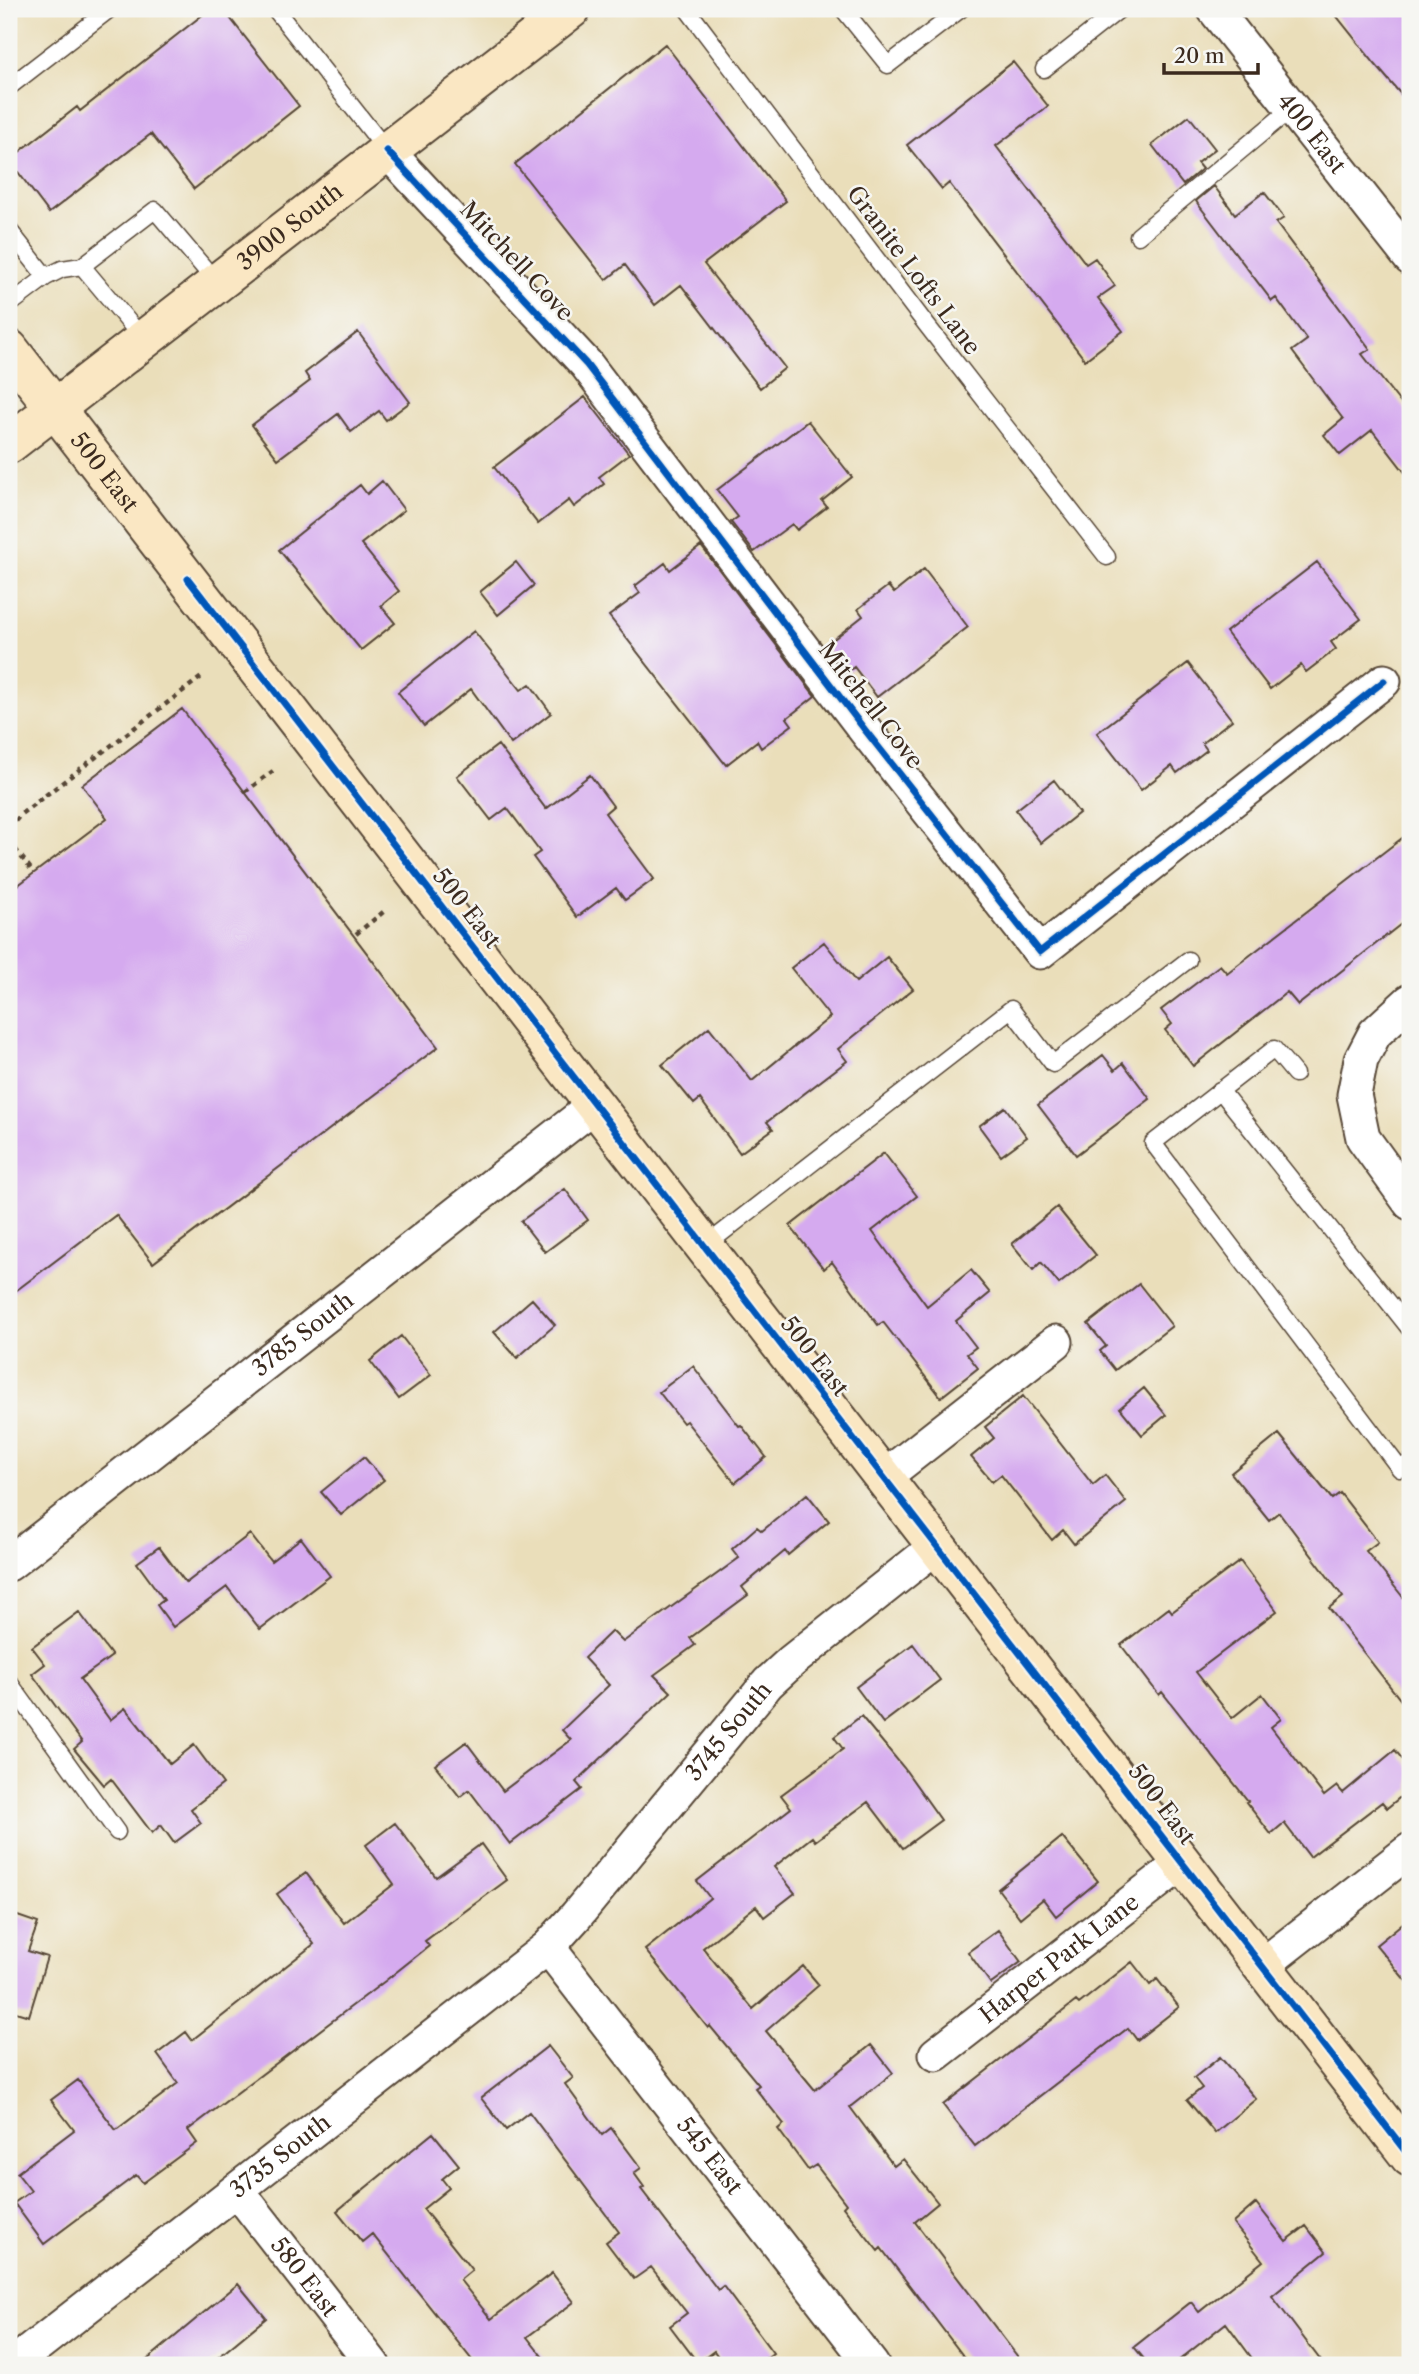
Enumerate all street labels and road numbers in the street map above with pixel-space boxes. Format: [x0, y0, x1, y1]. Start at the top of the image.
street label: 400 East [1271, 87, 1352, 179]
street label: 3900 South [231, 177, 348, 276]
street label: Granite Lofts Lane [841, 180, 987, 360]
street label: Mitchell Cove [454, 195, 580, 327]
street label: 500 East [65, 427, 144, 518]
street label: Mitchell Cove [813, 636, 929, 774]
street label: 500 East [427, 862, 507, 954]
street label: 3785 South [246, 1286, 359, 1382]
street label: 500 East [775, 1310, 855, 1402]
street label: 3745 South [679, 1676, 777, 1786]
street label: 500 East [1123, 1758, 1201, 1850]
street label: Harper Park Lane [974, 1888, 1144, 2029]
street label: 3735 South [224, 2108, 336, 2204]
street label: 545 East [671, 2111, 749, 2200]
street label: 580 East [265, 2232, 344, 2322]

